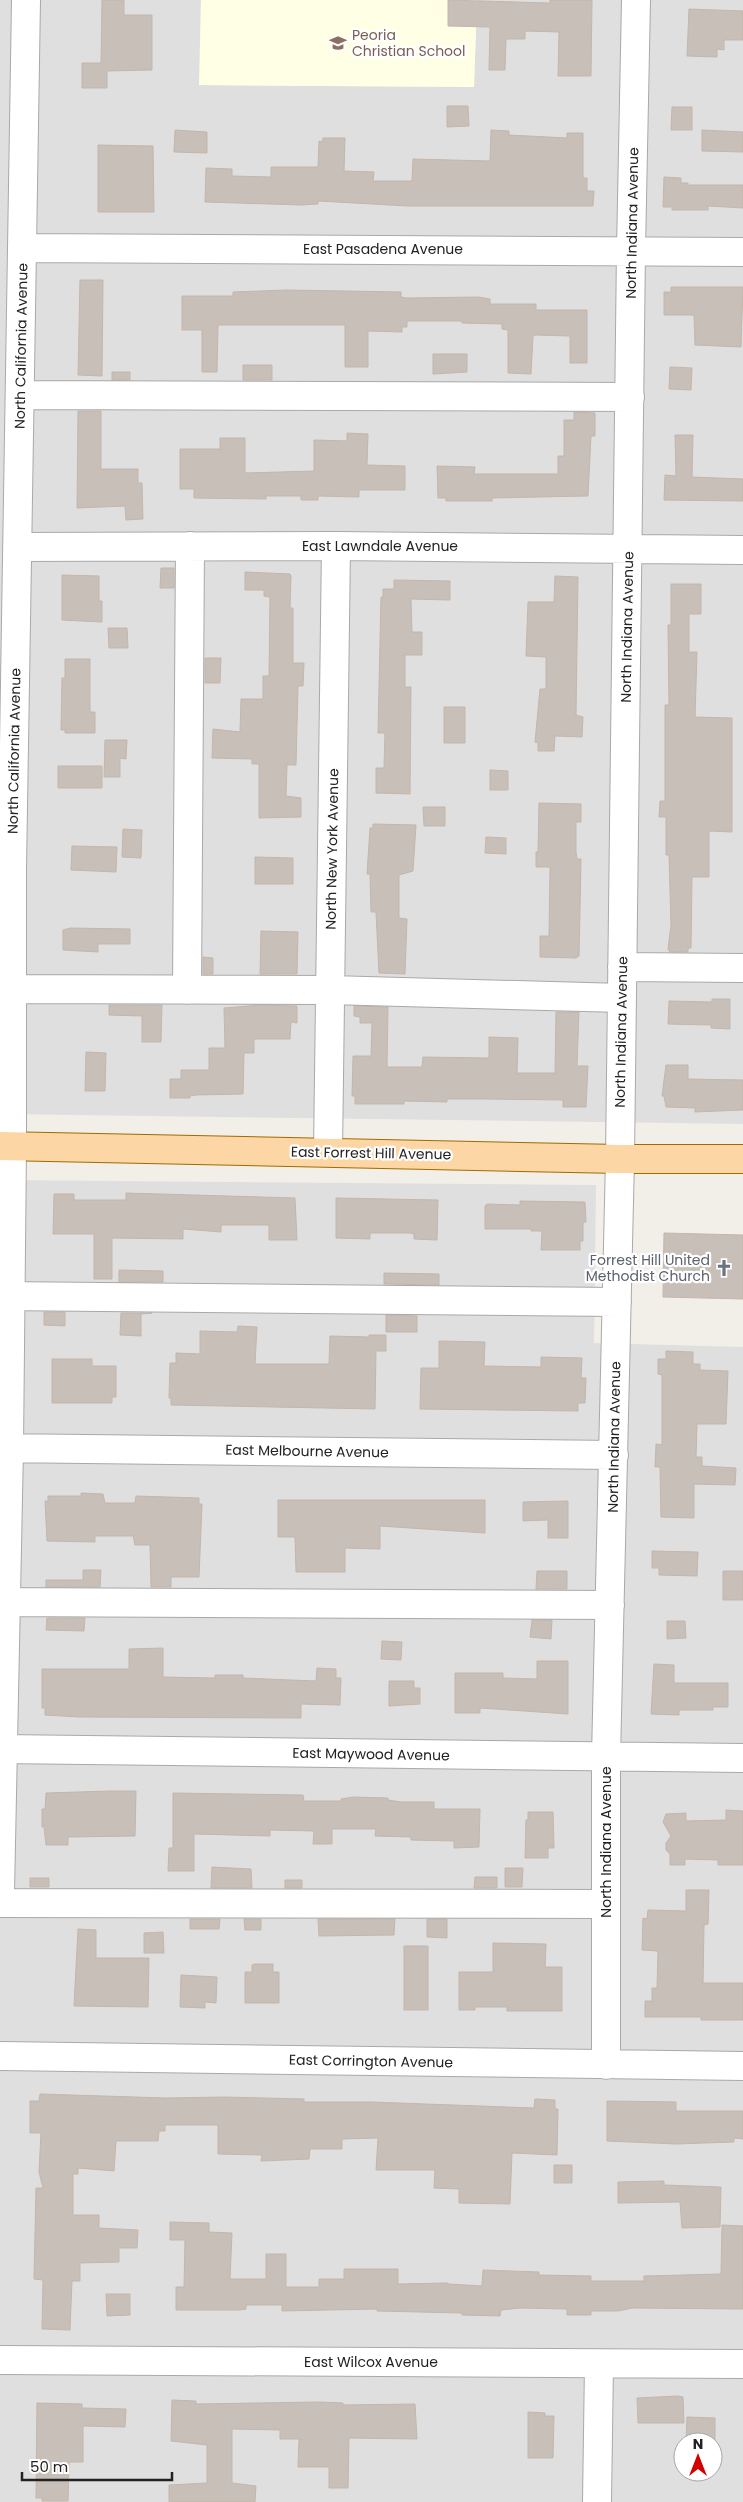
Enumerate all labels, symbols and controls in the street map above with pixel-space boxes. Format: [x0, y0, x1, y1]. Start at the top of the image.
place label: Peoria Christian School [352, 25, 465, 61]
school or university icon: Peoria Christian School [328, 33, 348, 53]
street label: North Indiana Avenue [621, 147, 643, 299]
street label: East Pasadena Avenue [303, 239, 463, 259]
street label: North California Avenue [10, 263, 32, 429]
street label: East Lawndale Avenue [302, 536, 458, 556]
street label: North Indiana Avenue [616, 551, 638, 703]
street label: North California Avenue [3, 668, 25, 834]
street label: North New York Avenue [321, 768, 343, 930]
street label: North Indiana Avenue [610, 956, 632, 1108]
street label: East Forrest Hill Avenue [291, 1142, 452, 1164]
place label: Forrest Hill United Methodist Church [586, 1250, 710, 1286]
church icon: Forrest Hill United Methodist Church [714, 1258, 734, 1278]
street label: North Indiana Avenue [603, 1361, 625, 1513]
street label: East Melbourne Avenue [225, 1440, 389, 1462]
street label: East Maywood Avenue [292, 1743, 450, 1765]
street label: North Indiana Avenue [596, 1766, 616, 1918]
street label: East Corrington Avenue [289, 2050, 454, 2072]
street label: East Wilcox Avenue [304, 2352, 438, 2372]
north arrow [673, 2432, 723, 2482]
text: N [693, 2434, 703, 2454]
scale bar [22, 2450, 172, 2482]
text: 50 m [30, 2456, 68, 2477]

